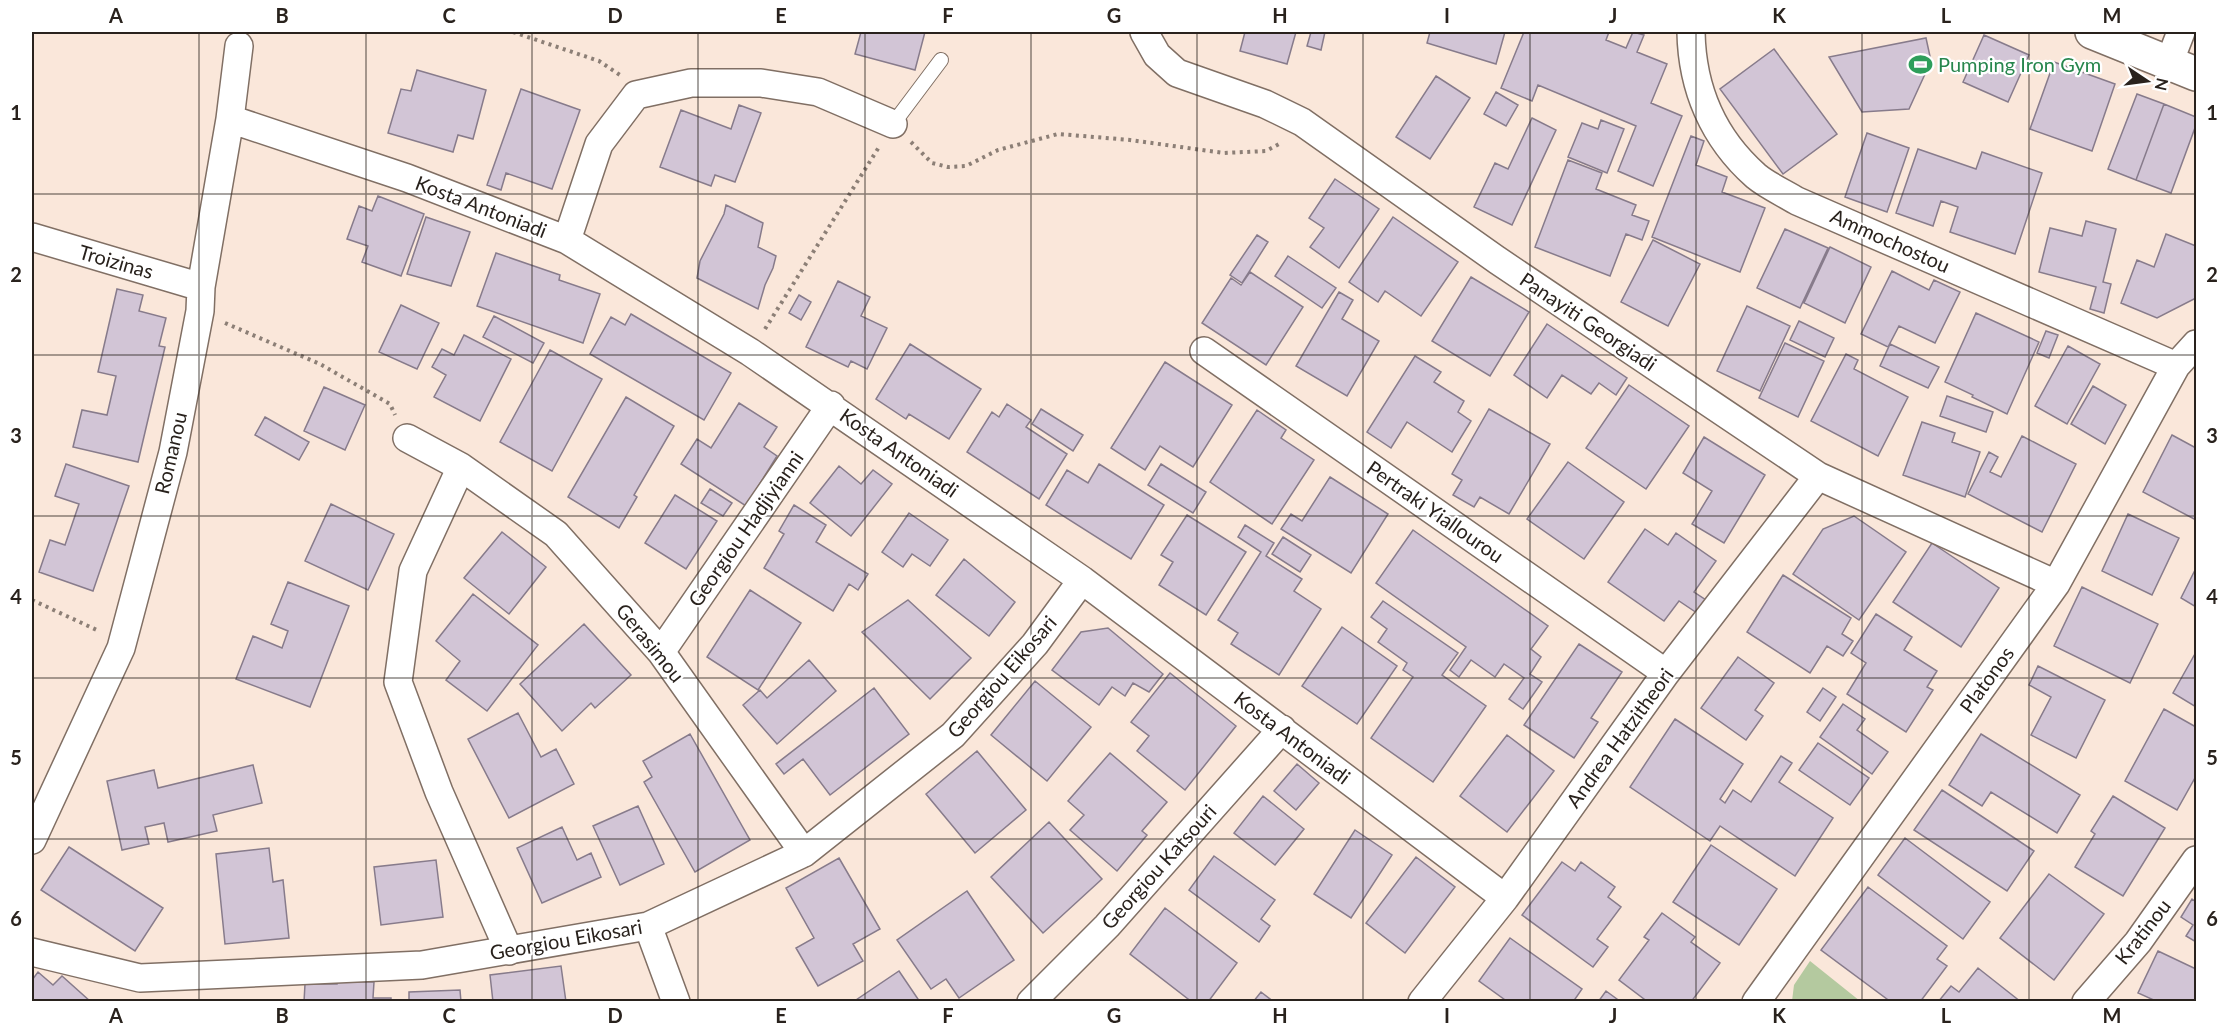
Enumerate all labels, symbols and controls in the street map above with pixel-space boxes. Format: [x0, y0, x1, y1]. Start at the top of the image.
text: A [108, 3, 123, 27]
text: B [275, 3, 289, 27]
text: C [442, 3, 456, 27]
text: D [607, 3, 623, 27]
text: E [775, 3, 787, 27]
text: F [942, 3, 954, 27]
text: G [1107, 3, 1121, 27]
text: H [1272, 3, 1288, 27]
text: I [1444, 3, 1450, 27]
text: J [1609, 3, 1617, 27]
text: K [1772, 3, 1786, 27]
text: L [1941, 3, 1952, 27]
text: M [2103, 3, 2121, 27]
north arrow [2117, 51, 2177, 111]
sports icon: Pumping Iron Gym [1907, 52, 1933, 78]
place label: Pumping Iron Gym [1938, 52, 2101, 76]
text: N [2151, 76, 2173, 93]
text: 1 [10, 100, 22, 124]
text: 1 [2206, 100, 2218, 124]
street label: Kosta Antoniadi [412, 170, 551, 242]
street label: Ammochostou [1827, 203, 1954, 277]
street label: Troizinas [76, 239, 156, 283]
text: 2 [10, 262, 22, 286]
text: 2 [2206, 262, 2218, 286]
street label: Panayiti Georgiadi [1516, 267, 1661, 376]
street label: Kosta Antoniadi [836, 403, 963, 502]
street label: Romanou [149, 410, 191, 496]
text: 3 [10, 423, 22, 447]
text: 3 [2206, 423, 2218, 447]
street label: Georgiou Hadjiyianni [683, 446, 808, 611]
street label: Pertraki Yiallourou [1363, 455, 1509, 567]
text: 4 [10, 584, 22, 608]
text: 4 [2206, 584, 2218, 608]
street label: Gerasimou [612, 598, 690, 687]
street label: Georgiou Eikosari [942, 610, 1061, 742]
street label: Platonos [1954, 642, 2018, 717]
street label: Andrea Hatzitheori [1561, 663, 1678, 812]
street label: Kosta Antoniadi [1230, 686, 1355, 789]
text: 5 [10, 745, 22, 769]
text: 5 [2206, 745, 2218, 769]
street label: Georgiou Katsouri [1096, 799, 1221, 934]
street label: Kratinou [2109, 894, 2175, 969]
text: 6 [10, 906, 22, 930]
text: 6 [2206, 906, 2218, 930]
street label: Georgiou Eikosari [488, 914, 644, 964]
text: A [108, 1003, 123, 1027]
text: B [275, 1003, 289, 1027]
text: C [442, 1003, 456, 1027]
text: D [607, 1003, 623, 1027]
text: E [775, 1003, 787, 1027]
text: F [942, 1003, 954, 1027]
text: G [1107, 1003, 1121, 1027]
text: H [1272, 1003, 1288, 1027]
text: I [1444, 1003, 1450, 1027]
text: J [1609, 1003, 1617, 1027]
text: K [1772, 1003, 1786, 1027]
text: L [1941, 1003, 1952, 1027]
text: M [2103, 1003, 2121, 1027]

